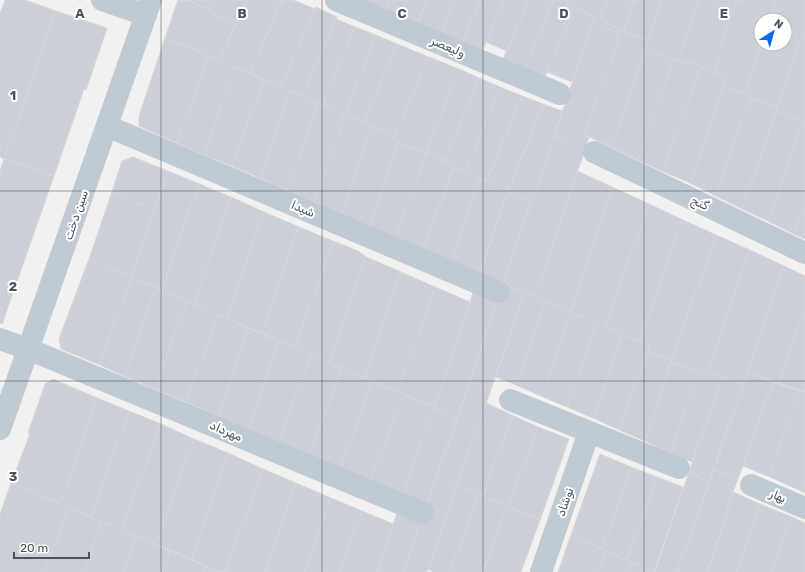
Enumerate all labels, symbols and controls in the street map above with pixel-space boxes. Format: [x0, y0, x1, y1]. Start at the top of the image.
text: A [75, 6, 85, 21]
text: B [237, 6, 247, 21]
text: C [397, 6, 407, 21]
text: D [559, 6, 569, 21]
text: E [720, 6, 728, 21]
north arrow [753, 12, 793, 52]
text: N [772, 17, 786, 32]
street label: ولیعصر [427, 33, 467, 61]
text: 1 [10, 88, 16, 103]
street label: سین دخت [61, 188, 91, 242]
street label: گنج [688, 193, 712, 215]
street label: شیدا [289, 198, 317, 220]
text: 2 [9, 279, 17, 294]
street label: مهرداد [207, 418, 245, 445]
text: 3 [9, 469, 18, 484]
street label: نوشاد [554, 486, 577, 518]
street label: بهار [766, 486, 788, 507]
scale bar [14, 534, 89, 560]
text: 20 m [20, 541, 48, 555]

